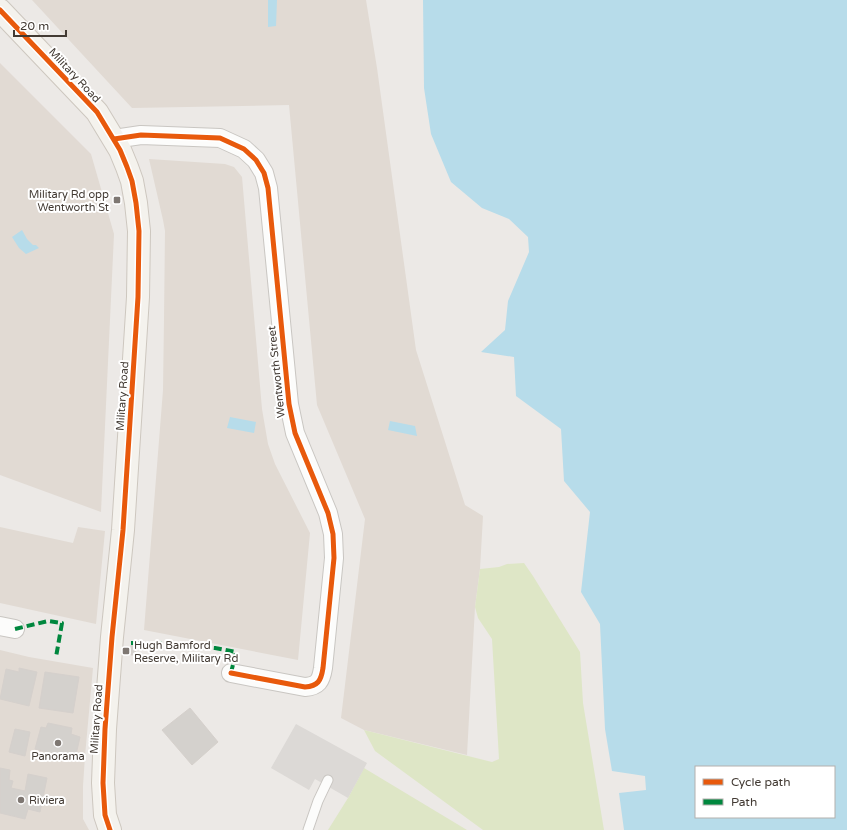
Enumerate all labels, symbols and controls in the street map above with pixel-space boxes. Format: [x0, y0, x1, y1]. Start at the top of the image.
scale bar [14, 12, 66, 38]
text: 20 m [20, 19, 49, 33]
street label: Military Road [46, 45, 103, 105]
place label: Military Rd opp Wentworth St [29, 188, 109, 214]
marker: Military Rd opp Wentworth St [112, 195, 122, 205]
street label: Wentworth Street [265, 325, 288, 419]
street label: Military Road [114, 361, 131, 431]
place label: Hugh Bamford Reserve, Military Rd [134, 639, 238, 665]
marker: Hugh Bamford Reserve, Military Rd [121, 646, 131, 656]
street label: Military Road [88, 684, 105, 754]
marker: Panorama [53, 738, 63, 748]
place label: Panorama [31, 750, 85, 763]
legend [695, 766, 835, 818]
text: Cycle path [731, 775, 790, 789]
place label: Riviera [29, 794, 65, 807]
marker: Riviera [16, 795, 26, 805]
text: Path [731, 795, 757, 809]

